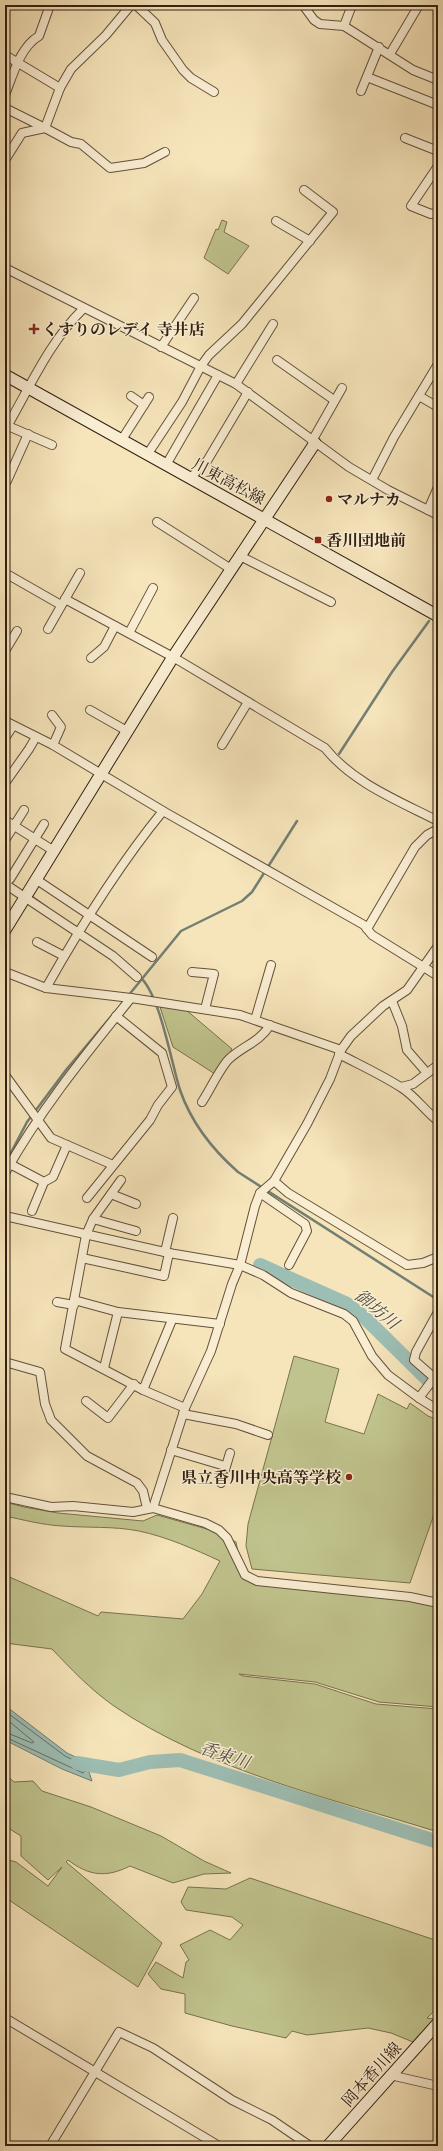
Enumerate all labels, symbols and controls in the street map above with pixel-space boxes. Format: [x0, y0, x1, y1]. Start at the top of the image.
place label: くすりのレデイ 寺井店 [42, 319, 205, 340]
marker: くすりのレデイ 寺井店 [29, 324, 39, 334]
street label: 川東高松線 [189, 453, 269, 509]
place label: マルナカ [337, 489, 401, 510]
marker: マルナカ [324, 494, 334, 504]
place label: 香川団地前 [326, 530, 406, 551]
marker: 香川団地前 [313, 535, 323, 545]
water label: 御坊川 [350, 1284, 405, 1335]
place label: 県立香川中央高等学校 [181, 1467, 342, 1488]
marker: 県立香川中央高等学校 [344, 1472, 354, 1482]
water label: 香東川 [197, 1737, 255, 1774]
street label: 岡本香川線 [337, 2038, 406, 2111]

